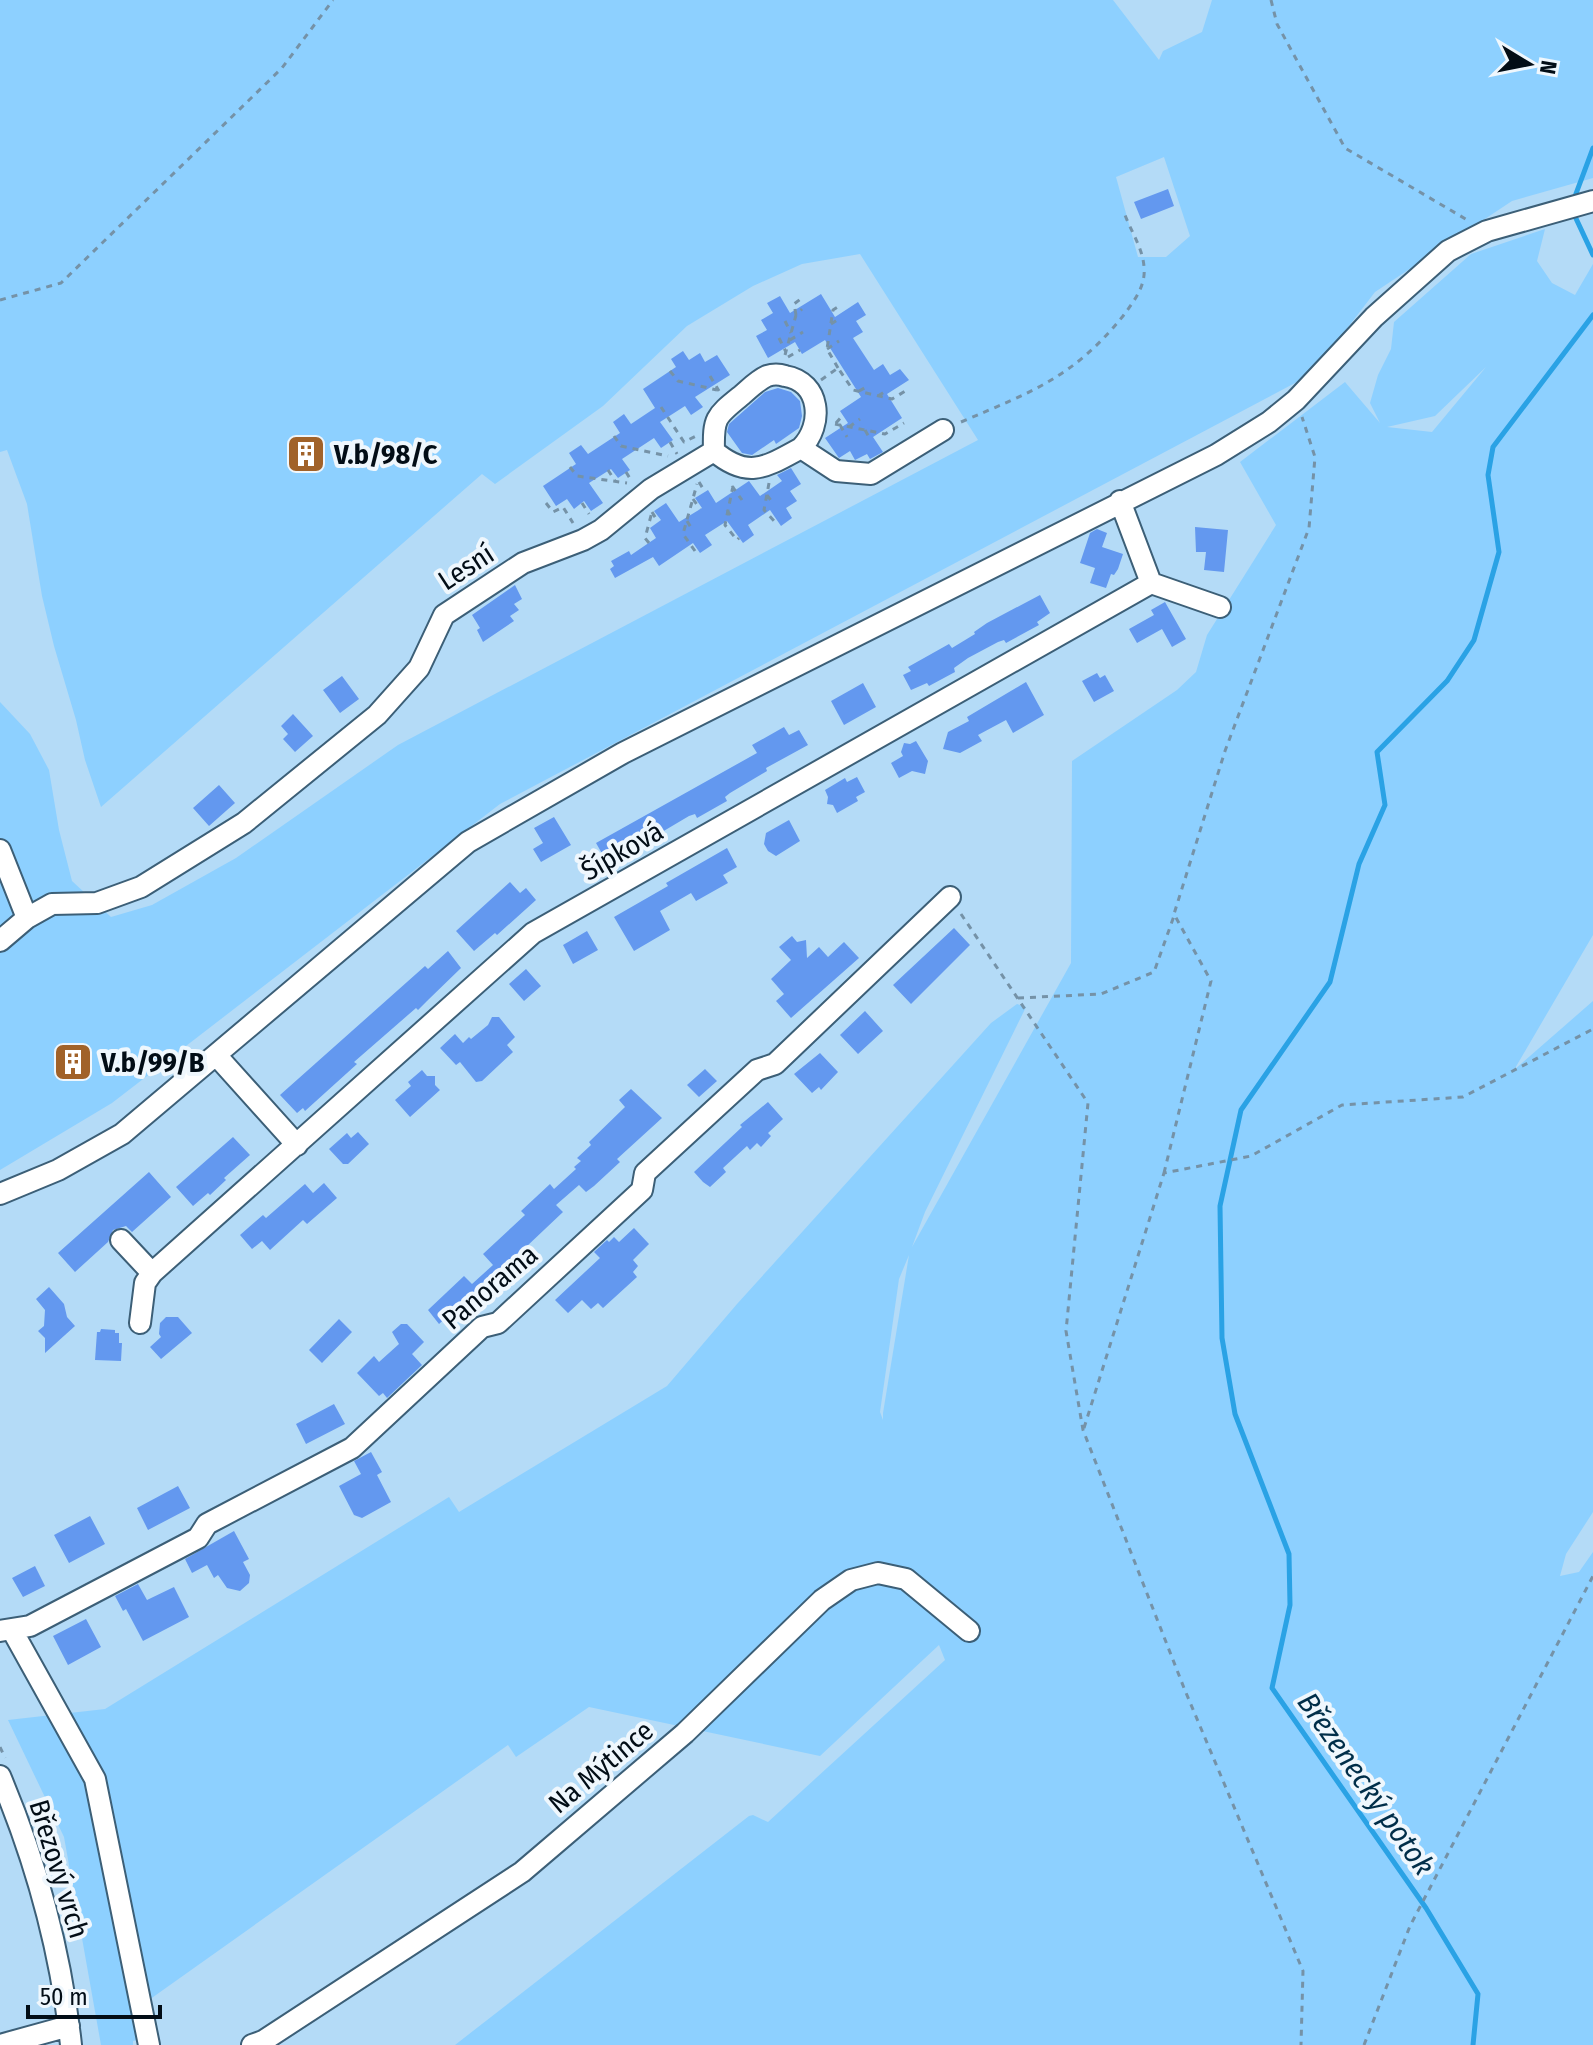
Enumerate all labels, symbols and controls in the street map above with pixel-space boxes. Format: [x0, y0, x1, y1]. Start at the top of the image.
north arrow [1489, 24, 1569, 104]
text: N [1534, 59, 1563, 76]
building icon: V.b/98/C [285, 433, 327, 475]
place label: V.b/98/C [333, 438, 438, 471]
street label: Lesní [432, 537, 500, 597]
street label: Šípková [575, 814, 669, 888]
building icon: V.b/99/B [52, 1041, 94, 1083]
place label: V.b/99/B [100, 1046, 205, 1079]
street label: Panorama [436, 1238, 544, 1336]
water label: Březenecký potok [1290, 1686, 1442, 1882]
street label: Na Mýtince [542, 1714, 660, 1820]
street label: Březový vrch [22, 1796, 96, 1942]
scale bar [28, 1969, 160, 2019]
text: 50 m [40, 1983, 88, 2011]

